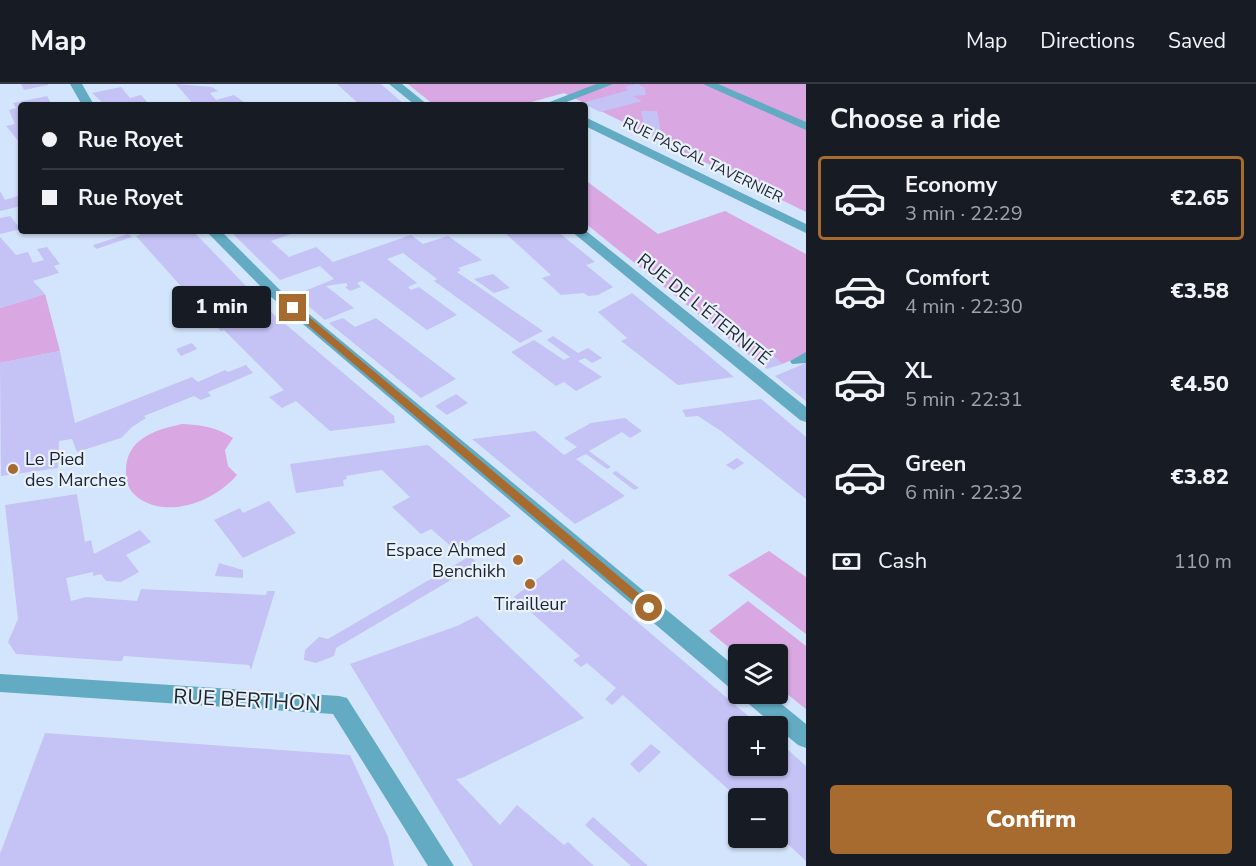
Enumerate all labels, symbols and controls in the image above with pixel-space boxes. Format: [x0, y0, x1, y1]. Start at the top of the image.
text: Map [30, 22, 86, 60]
text: Map [966, 27, 1007, 55]
text: Directions [1040, 27, 1135, 55]
text: Saved [1168, 27, 1226, 55]
text: Choose a ride [830, 101, 1001, 138]
street label: RUE PASCAL TAVERNIER [620, 113, 786, 207]
text: Rue Royet [78, 125, 183, 155]
text: Economy [905, 170, 997, 200]
icon: car [833, 171, 887, 225]
text: Rue Royet [78, 183, 183, 213]
text: €2.65 [1170, 183, 1229, 213]
text: 3 min · 22:29 [905, 200, 1023, 227]
street label: RUE DE L'ÉTERNITÉ [632, 248, 776, 370]
text: Comfort [905, 263, 989, 293]
icon: car [833, 264, 887, 318]
text: €3.58 [1170, 276, 1229, 306]
callout: 1 min [173, 287, 272, 329]
text: 1 min [195, 293, 248, 320]
text: 4 min · 22:30 [905, 293, 1023, 320]
route end [279, 294, 306, 321]
text: XL [905, 356, 932, 386]
icon: car [833, 357, 887, 411]
text: €4.50 [1170, 369, 1229, 399]
text: 5 min · 22:31 [905, 386, 1023, 413]
place label: Le Pied des Marches [25, 447, 126, 492]
text: Green [905, 449, 966, 479]
icon: car [833, 450, 887, 504]
marker: Le Pied des Marches [6, 462, 20, 476]
text: €3.82 [1170, 462, 1229, 492]
text: 6 min · 22:32 [905, 479, 1023, 506]
place label: Espace Ahmed Benchikh [386, 538, 506, 583]
icon: cash [830, 545, 863, 578]
text: Cash [878, 546, 927, 576]
text: 110 m [1174, 548, 1232, 575]
marker: Espace Ahmed Benchikh [511, 553, 525, 567]
marker: Tirailleur [523, 577, 537, 591]
place label: Tirailleur [494, 592, 566, 616]
route start [635, 594, 662, 621]
map controls [728, 644, 788, 848]
button: layers [728, 644, 788, 704]
street label: RUE BERTHON [173, 682, 321, 718]
button: + [728, 716, 788, 776]
button: Confirm [830, 785, 1232, 854]
button: − [728, 788, 788, 848]

